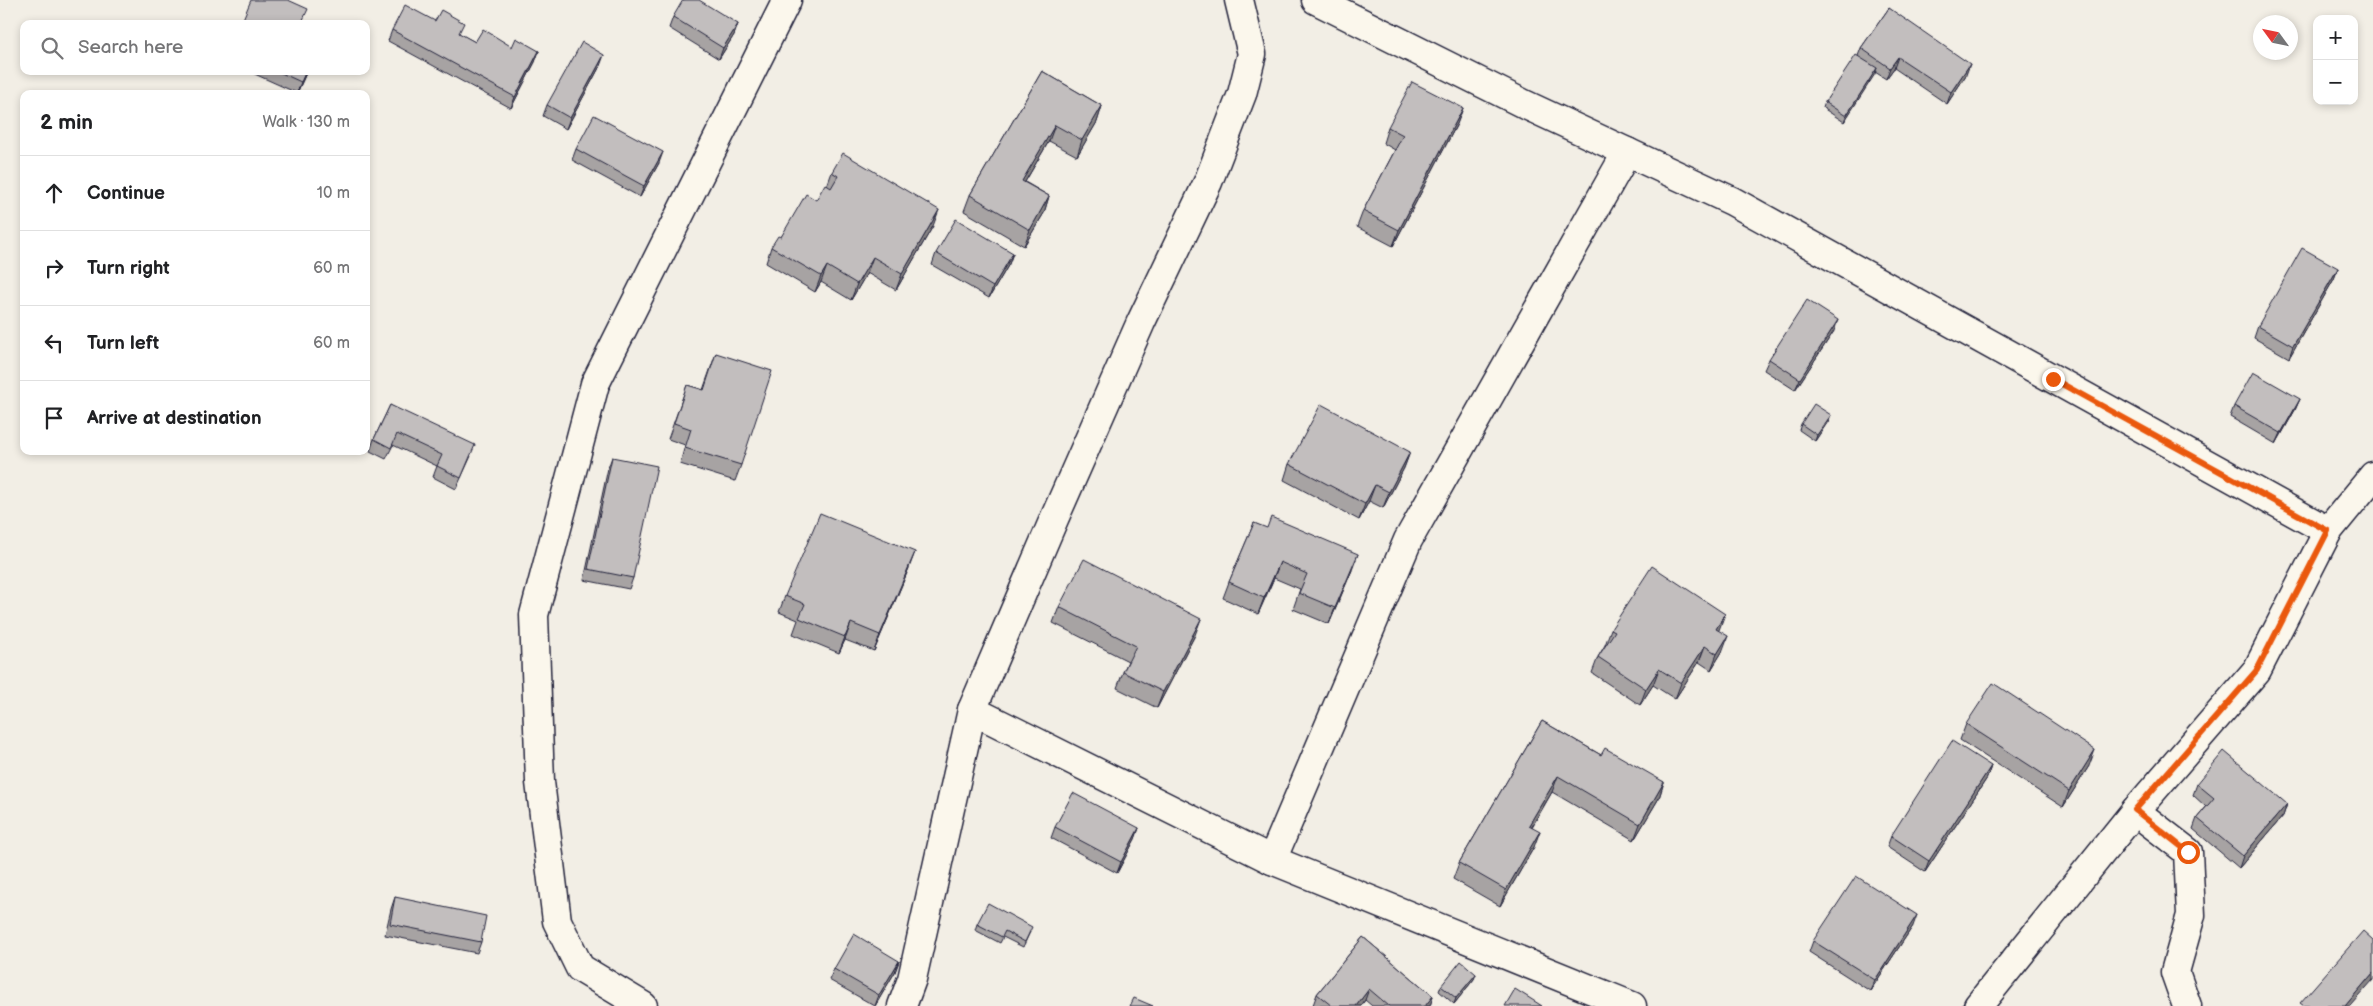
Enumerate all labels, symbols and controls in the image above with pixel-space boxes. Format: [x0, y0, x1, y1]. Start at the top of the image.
north arrow [2253, 15, 2298, 60]
map controls [2313, 15, 2358, 105]
button: + [2313, 15, 2358, 60]
search box [20, 20, 370, 75]
icon: search [38, 34, 66, 62]
text: Search here [78, 36, 183, 59]
button: − [2313, 60, 2358, 105]
text: 2 min [40, 110, 93, 135]
text: Walk · 130 m [262, 113, 350, 132]
icon: ahead [40, 179, 68, 207]
text: Continue [87, 182, 165, 205]
text: 10 m [317, 184, 350, 203]
icon: right [40, 254, 68, 282]
text: Turn right [87, 257, 170, 280]
text: 60 m [313, 259, 350, 278]
icon: left [40, 329, 68, 357]
text: Turn left [87, 332, 159, 355]
text: 60 m [313, 334, 350, 353]
route end [2042, 368, 2065, 391]
icon: arrive [40, 404, 68, 432]
text: Arrive at destination [87, 407, 262, 430]
route start [2177, 841, 2200, 864]

